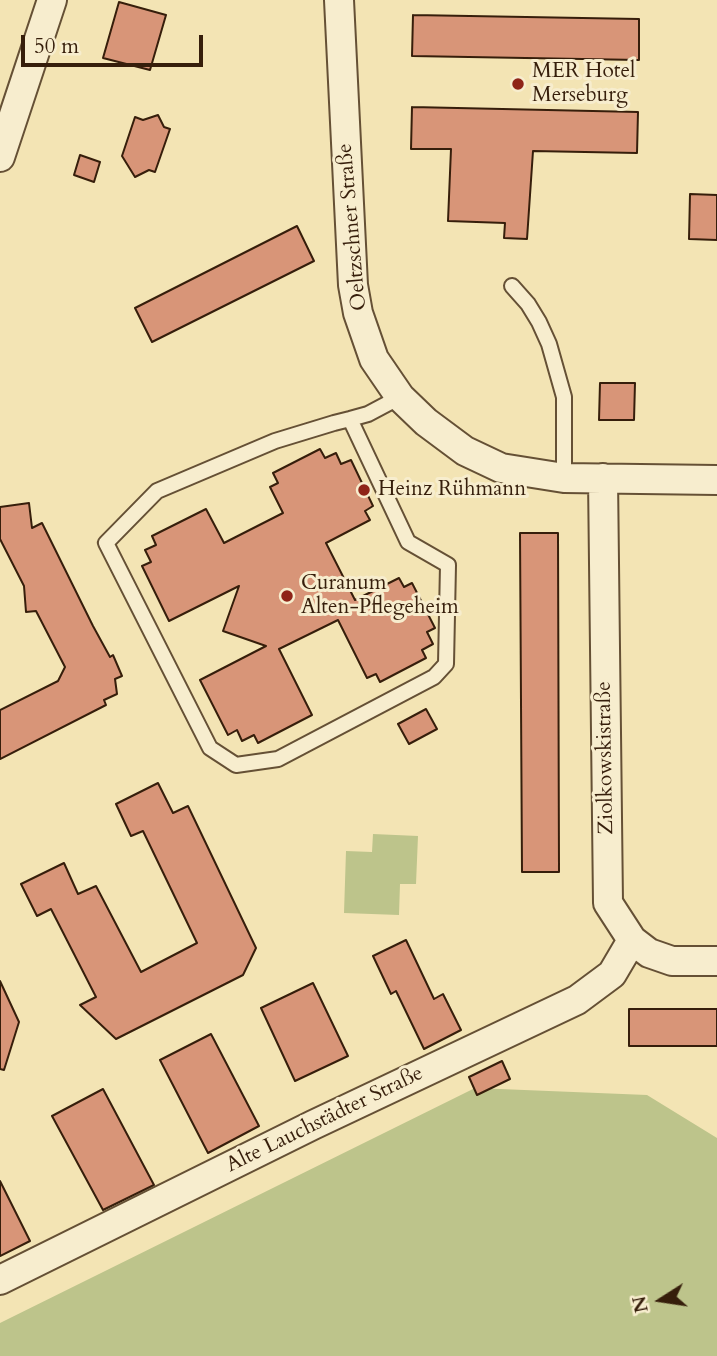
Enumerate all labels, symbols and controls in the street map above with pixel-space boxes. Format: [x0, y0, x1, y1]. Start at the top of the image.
scale bar [24, 21, 206, 65]
text: 50 m [34, 32, 79, 61]
place label: MER Hotel Merseburg [532, 59, 635, 109]
marker: MER Hotel Merseburg [510, 76, 526, 92]
street label: Oeltzschner Straße [333, 142, 373, 312]
place label: Heinz Rühmann [378, 477, 526, 503]
marker: Heinz Rühmann [356, 482, 372, 498]
place label: Curanum Alten-Pflegeheim [301, 571, 459, 621]
marker: Curanum Alten-Pflegeheim [279, 588, 295, 604]
street label: Ziolkowskistraße [592, 681, 620, 835]
street label: Alte Lauchstädter Straße [222, 1061, 428, 1179]
north arrow [626, 1265, 696, 1335]
text: N [626, 1294, 655, 1315]

